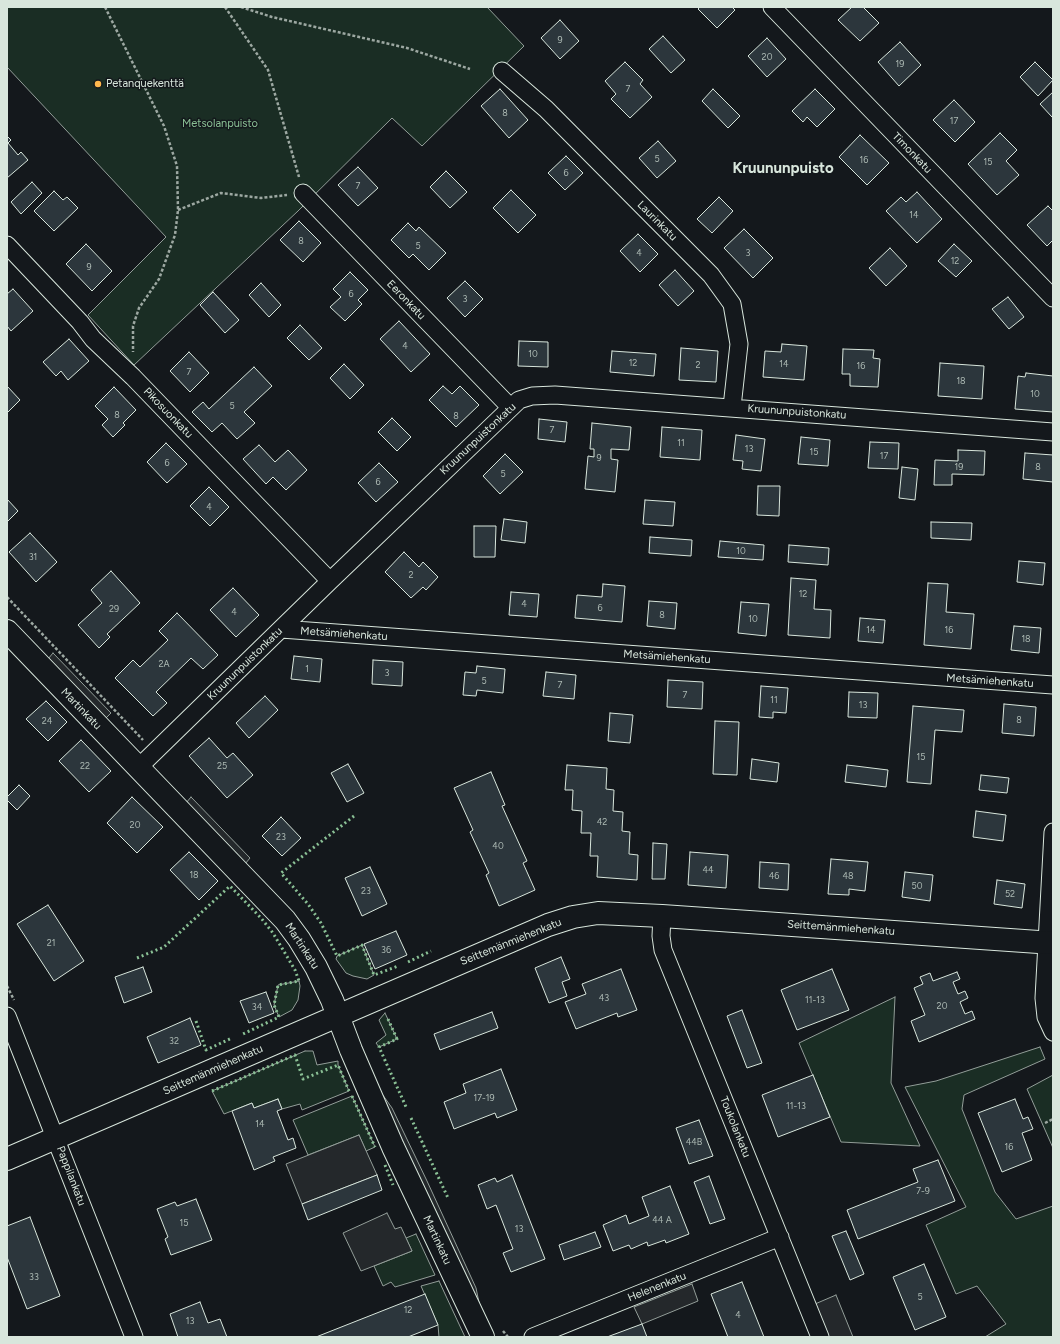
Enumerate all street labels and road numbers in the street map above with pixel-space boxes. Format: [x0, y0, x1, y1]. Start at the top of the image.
street label: Timonkatu [889, 130, 935, 176]
street label: Laurinkatu [634, 198, 680, 244]
street label: Eeronkatu [384, 277, 428, 323]
street label: Pikosuonkatu [141, 385, 195, 441]
street label: Kruununpuistonkatu [437, 400, 519, 478]
street label: Kruununpuistonkatu [747, 402, 847, 422]
street label: Metsämiehenkatu [300, 624, 388, 644]
street label: Kruununpuistonkatu [205, 625, 285, 703]
street label: Metsämiehenkatu [623, 647, 711, 667]
street label: Metsämiehenkatu [946, 671, 1034, 691]
street label: Martinkatu [58, 685, 104, 733]
street label: Seittemänmiehenkatu [458, 916, 564, 968]
street label: Seittemänmiehenkatu [787, 918, 895, 938]
street label: Martinkatu [282, 920, 322, 972]
street label: Seittemänmiehenkatu [161, 1042, 265, 1098]
street label: Toukolankatu [717, 1094, 753, 1160]
street label: Pappilankatu [54, 1144, 88, 1208]
street label: Martinkatu [420, 1213, 454, 1267]
street label: Helenenkatu [626, 1269, 688, 1305]

